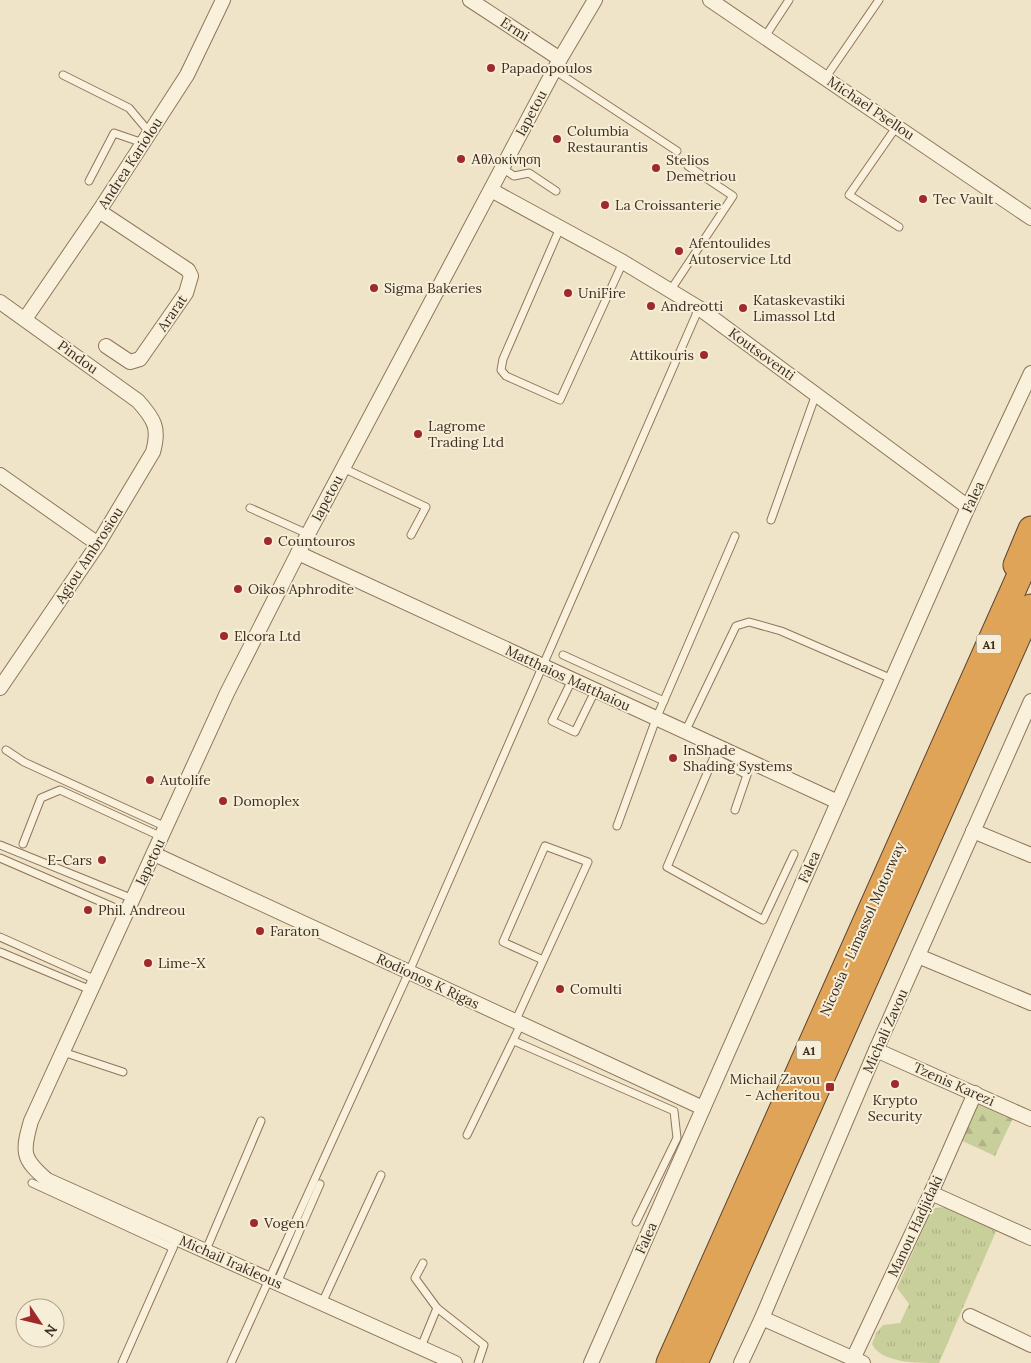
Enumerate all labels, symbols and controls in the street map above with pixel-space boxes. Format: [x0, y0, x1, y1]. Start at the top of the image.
street label: Ermi [497, 13, 533, 45]
place label: Papadopoulos [501, 59, 592, 77]
marker: Papadopoulos [485, 62, 497, 74]
street label: Michael Psellou [824, 72, 918, 144]
street label: Iapetou [511, 87, 551, 139]
street label: Andrea Kariolou [93, 114, 166, 213]
place label: Columbia Restaurantis [567, 122, 648, 156]
marker: Columbia Restaurantis [551, 133, 563, 145]
place label: Αθλοκίνηση [471, 150, 541, 168]
place label: Stelios Demetriou [666, 151, 736, 185]
marker: Αθλοκίνηση [455, 153, 467, 165]
marker: Stelios Demetriou [650, 162, 662, 174]
place label: Tec Vault [933, 190, 994, 208]
marker: Tec Vault [917, 193, 929, 205]
place label: La Croissanterie [615, 196, 722, 214]
marker: La Croissanterie [599, 199, 611, 211]
place label: Afentoulides Autoservice Ltd [688, 234, 792, 268]
marker: Afentoulides Autoservice Ltd [673, 245, 685, 257]
place label: Sigma Bakeries [384, 279, 482, 297]
marker: Sigma Bakeries [368, 282, 380, 294]
place label: UniFire [578, 284, 626, 302]
marker: UniFire [562, 287, 574, 299]
street label: Ararat [153, 291, 191, 336]
place label: Kataskevastiki Limassol Ltd [753, 291, 845, 325]
place label: Andreotti [660, 297, 723, 315]
marker: Andreotti [645, 300, 657, 312]
marker: Kataskevastiki Limassol Ltd [737, 302, 749, 314]
street label: Koutsoventi [725, 324, 799, 384]
street label: Pindou [54, 336, 102, 378]
place label: Attikouris [629, 346, 694, 364]
marker: Attikouris [698, 349, 710, 361]
place label: Lagrome Trading Ltd [428, 417, 504, 451]
marker: Lagrome Trading Ltd [412, 428, 424, 440]
street label: Iapetou [307, 472, 347, 524]
street label: Falea [958, 478, 988, 516]
street label: Agiou Ambrosiou [51, 503, 127, 608]
place label: Countouros [278, 532, 355, 550]
marker: Countouros [262, 535, 274, 547]
place label: Oikos Aphrodite [248, 580, 354, 598]
marker: Oikos Aphrodite [232, 583, 244, 595]
place label: Elcora Ltd [234, 627, 301, 645]
marker: Elcora Ltd [218, 630, 230, 642]
road number: A1 [976, 634, 1002, 654]
street label: Matthaios Matthaiou [503, 641, 633, 715]
place label: InShade Shading Systems [683, 741, 793, 775]
marker: InShade Shading Systems [667, 752, 679, 764]
place label: Autolife [159, 771, 211, 789]
marker: Autolife [144, 774, 156, 786]
place label: Domoplex [233, 792, 300, 810]
marker: Domoplex [217, 795, 229, 807]
street label: Iapetou [131, 836, 169, 888]
street label: Nicosia - Limassol Motorway [815, 839, 909, 1019]
street label: Falea [794, 848, 824, 886]
place label: E-Cars [47, 851, 92, 869]
marker: E-Cars [96, 854, 108, 866]
place label: Phil. Andreou [98, 901, 185, 919]
marker: Phil. Andreou [82, 904, 94, 916]
place label: Faraton [270, 922, 320, 940]
marker: Faraton [254, 925, 266, 937]
street label: Rodionos K Rigas [374, 949, 482, 1013]
place label: Lime-X [158, 954, 206, 972]
marker: Lime-X [142, 957, 154, 969]
place label: Comulti [570, 980, 622, 998]
marker: Comulti [554, 983, 566, 995]
street label: Michali Zavou [858, 986, 912, 1076]
road number: A1 [796, 1040, 822, 1060]
street label: Tzenis Karezi [911, 1058, 997, 1110]
place label: Michail Zavou - Acheritou [730, 1070, 820, 1104]
marker: Krypto Security [889, 1078, 901, 1090]
marker: Michail Zavou - Acheritou [824, 1081, 836, 1093]
place label: Krypto Security [868, 1091, 923, 1125]
street label: Manou Hadjidaki [884, 1172, 946, 1280]
place label: Vogen [263, 1214, 305, 1232]
marker: Vogen [248, 1217, 260, 1229]
street label: Falea [631, 1219, 661, 1257]
street label: Michail Irakleous [177, 1231, 285, 1293]
north arrow [15, 1298, 65, 1348]
text: N [40, 1321, 61, 1340]

